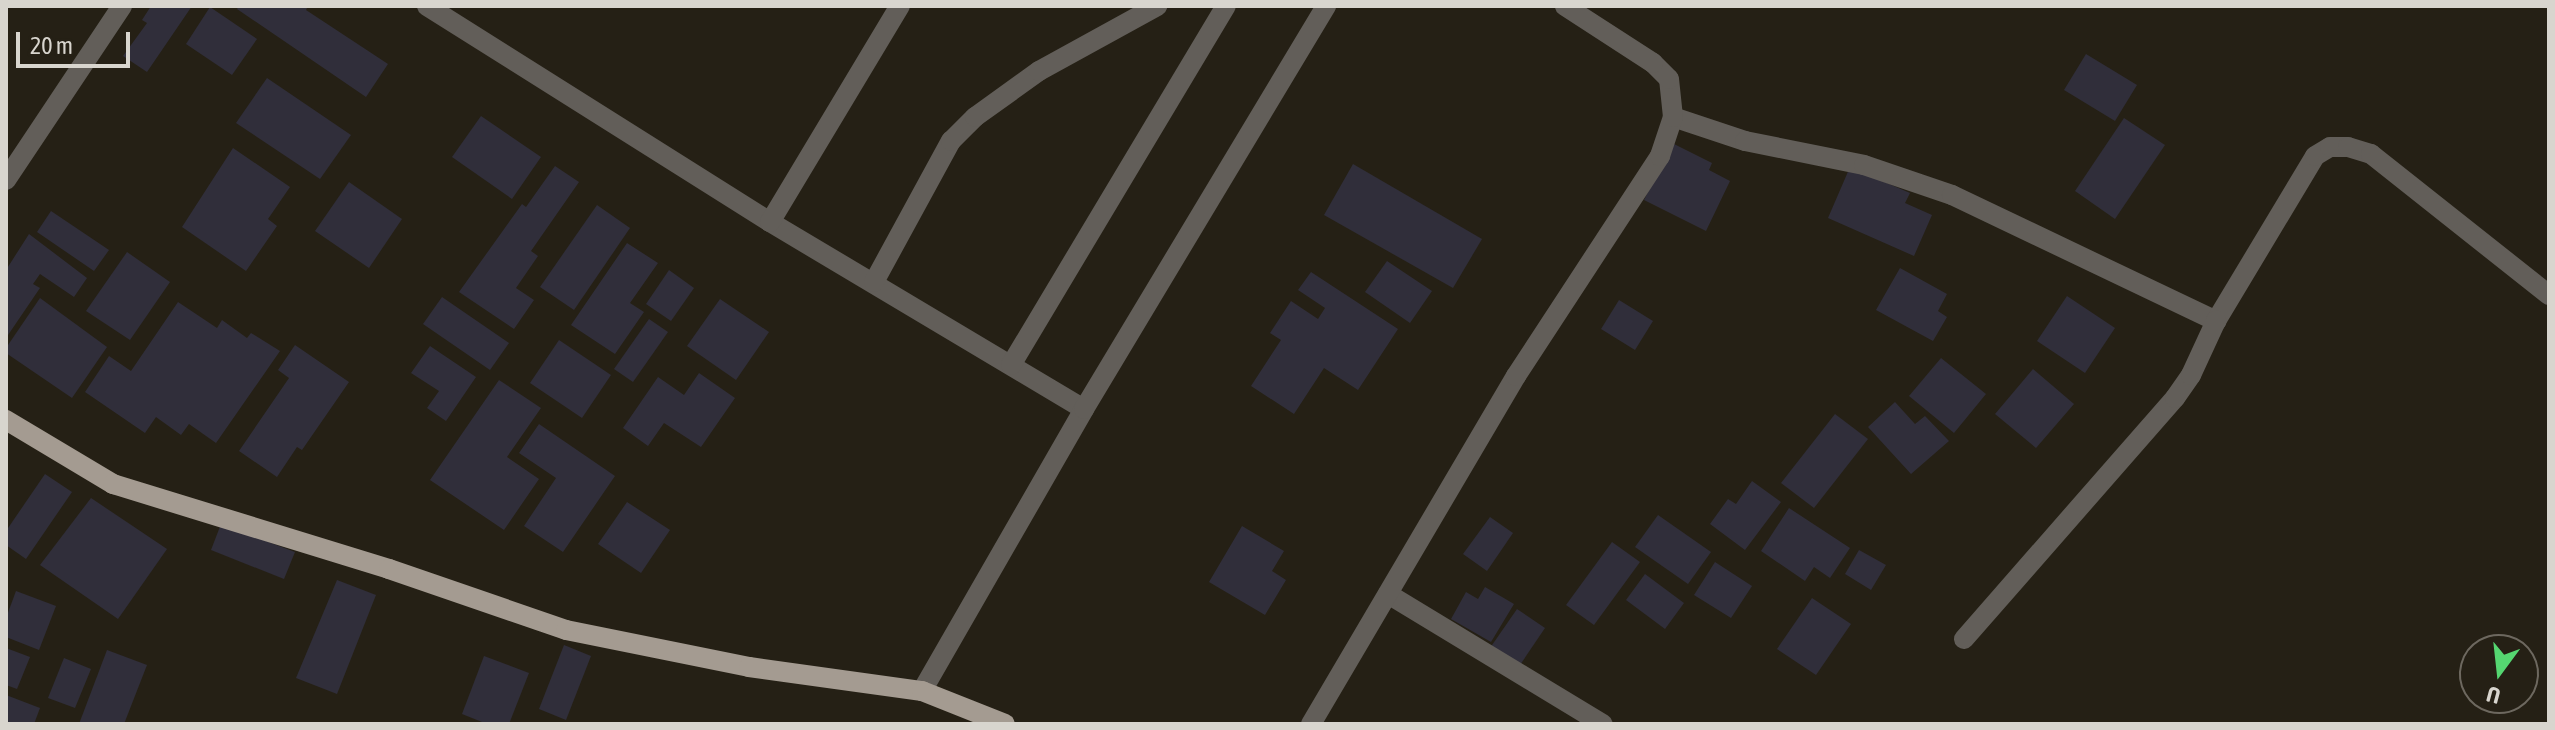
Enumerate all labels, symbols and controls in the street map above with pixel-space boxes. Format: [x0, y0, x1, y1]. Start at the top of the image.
scale bar [20, 16, 134, 66]
text: 20 m [30, 32, 73, 59]
north arrow [2459, 634, 2539, 714]
text: U [2484, 681, 2503, 709]

